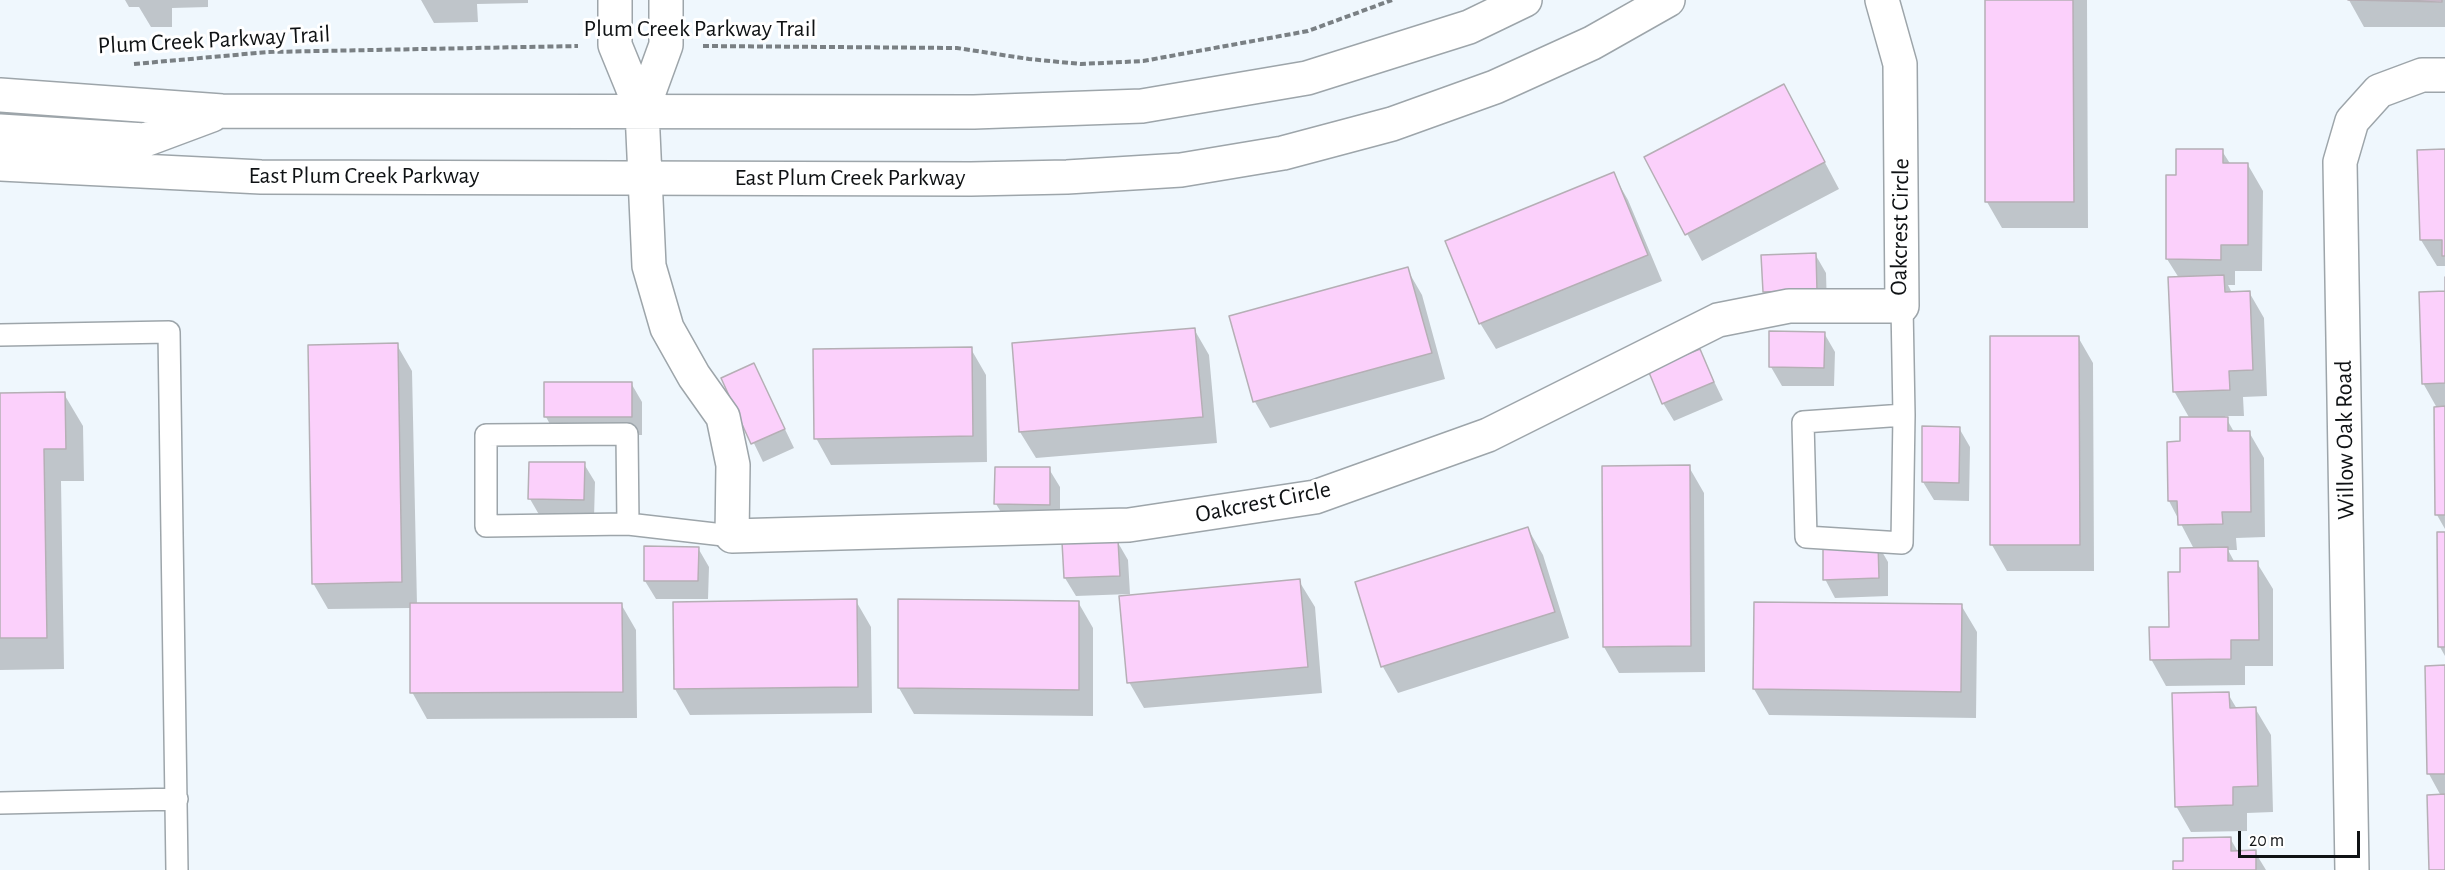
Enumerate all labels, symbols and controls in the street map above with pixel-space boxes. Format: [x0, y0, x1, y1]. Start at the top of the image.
street label: Plum Creek Parkway Trail [583, 15, 817, 43]
street label: Plum Creek Parkway Trail [97, 20, 331, 60]
street label: Oakcrest Circle [1884, 158, 1916, 296]
street label: East Plum Creek Parkway [248, 162, 480, 190]
street label: East Plum Creek Parkway [734, 164, 966, 192]
street label: Willow Oak Road [2329, 360, 2361, 520]
street label: Oakcrest Circle [1193, 475, 1333, 529]
scale bar [2241, 819, 2362, 857]
text: 20 m [2249, 832, 2284, 850]

